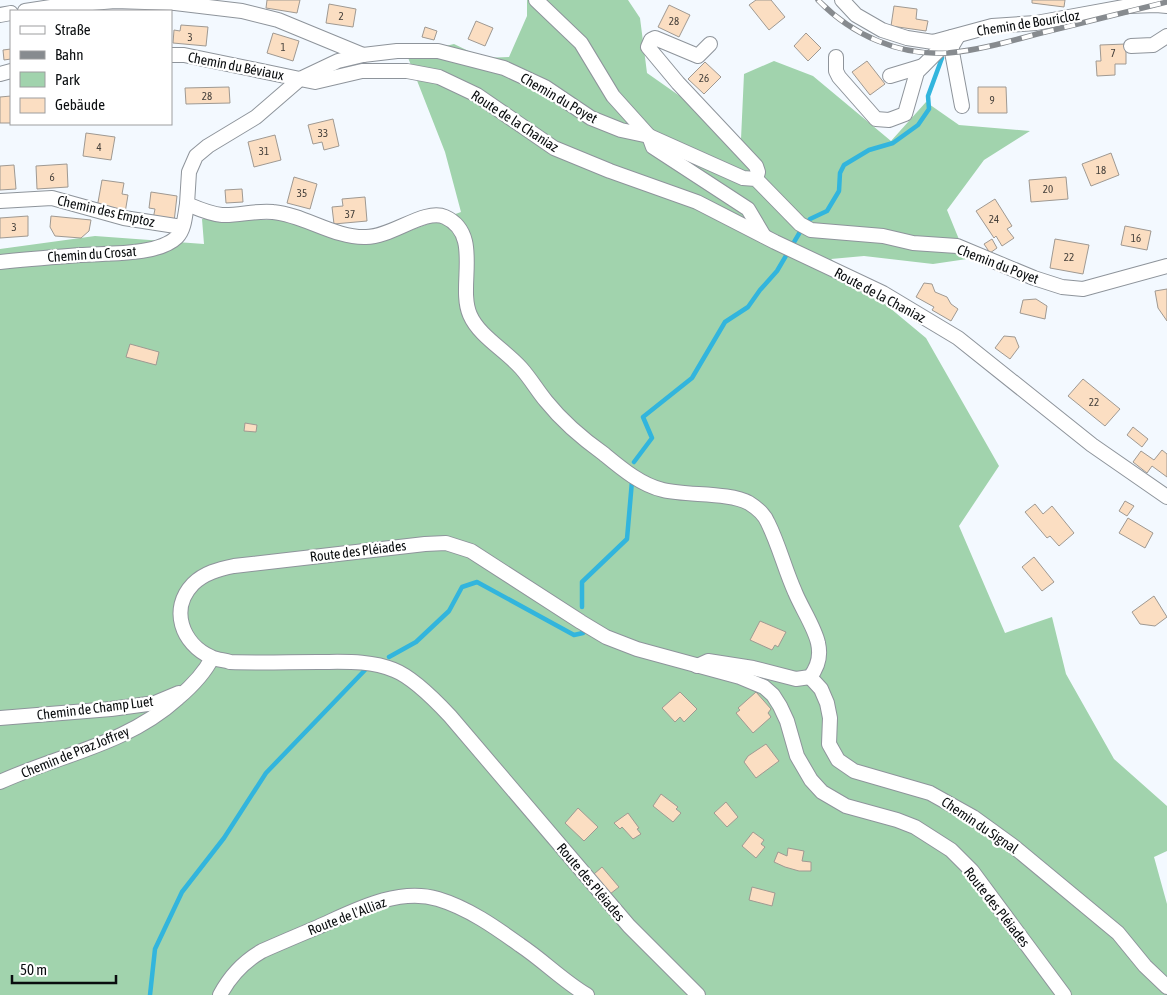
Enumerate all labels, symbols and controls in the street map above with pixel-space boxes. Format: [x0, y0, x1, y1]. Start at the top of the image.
street label: Chemin de Bouricloz [975, 7, 1081, 39]
legend [10, 10, 172, 125]
house number: 2 [338, 10, 344, 22]
house number: 28 [669, 15, 679, 27]
text: Straße [55, 21, 91, 38]
house number: 3 [187, 31, 193, 43]
house number: 1 [280, 41, 286, 53]
text: Bahn [55, 46, 84, 63]
house number: 7 [1110, 47, 1116, 59]
street label: Chemin du Béviaux [187, 49, 286, 83]
street label: Chemin du Poyet [518, 70, 600, 126]
text: Park [55, 71, 80, 88]
house number: 26 [699, 72, 709, 84]
street label: Route de la Chaniaz [468, 87, 562, 155]
house number: 28 [202, 90, 212, 102]
house number: 9 [989, 94, 995, 106]
text: Gebäude [55, 96, 105, 113]
house number: 33 [318, 127, 328, 139]
house number: 4 [96, 141, 102, 153]
house number: 31 [259, 145, 269, 157]
house number: 18 [1096, 164, 1106, 176]
house number: 6 [49, 171, 55, 183]
house number: 20 [1043, 183, 1053, 195]
house number: 35 [297, 187, 307, 199]
street label: Chemin des Emptoz [56, 192, 156, 230]
house number: 37 [345, 208, 355, 220]
house number: 24 [989, 213, 999, 225]
house number: 3 [11, 221, 17, 233]
house number: 16 [1131, 232, 1141, 244]
street label: Chemin du Poyet [955, 241, 1041, 287]
street label: Chemin du Crosat [47, 243, 137, 265]
house number: 22 [1064, 251, 1074, 263]
street label: Route de la Chaniaz [832, 264, 928, 326]
house number: 22 [1089, 396, 1099, 408]
street label: Route des Pléiades [309, 537, 407, 565]
street label: Chemin de Champ Luet [36, 693, 154, 723]
street label: Chemin de Praz Joffrey [19, 723, 132, 781]
street label: Chemin du Signal [939, 794, 1022, 857]
street label: Route des Pléiades [554, 840, 628, 924]
street label: Route des Pléiades [961, 864, 1033, 950]
street label: Route de l'Alliaz [306, 894, 388, 938]
scale bar [12, 952, 116, 984]
text: 50 m [20, 961, 47, 978]

